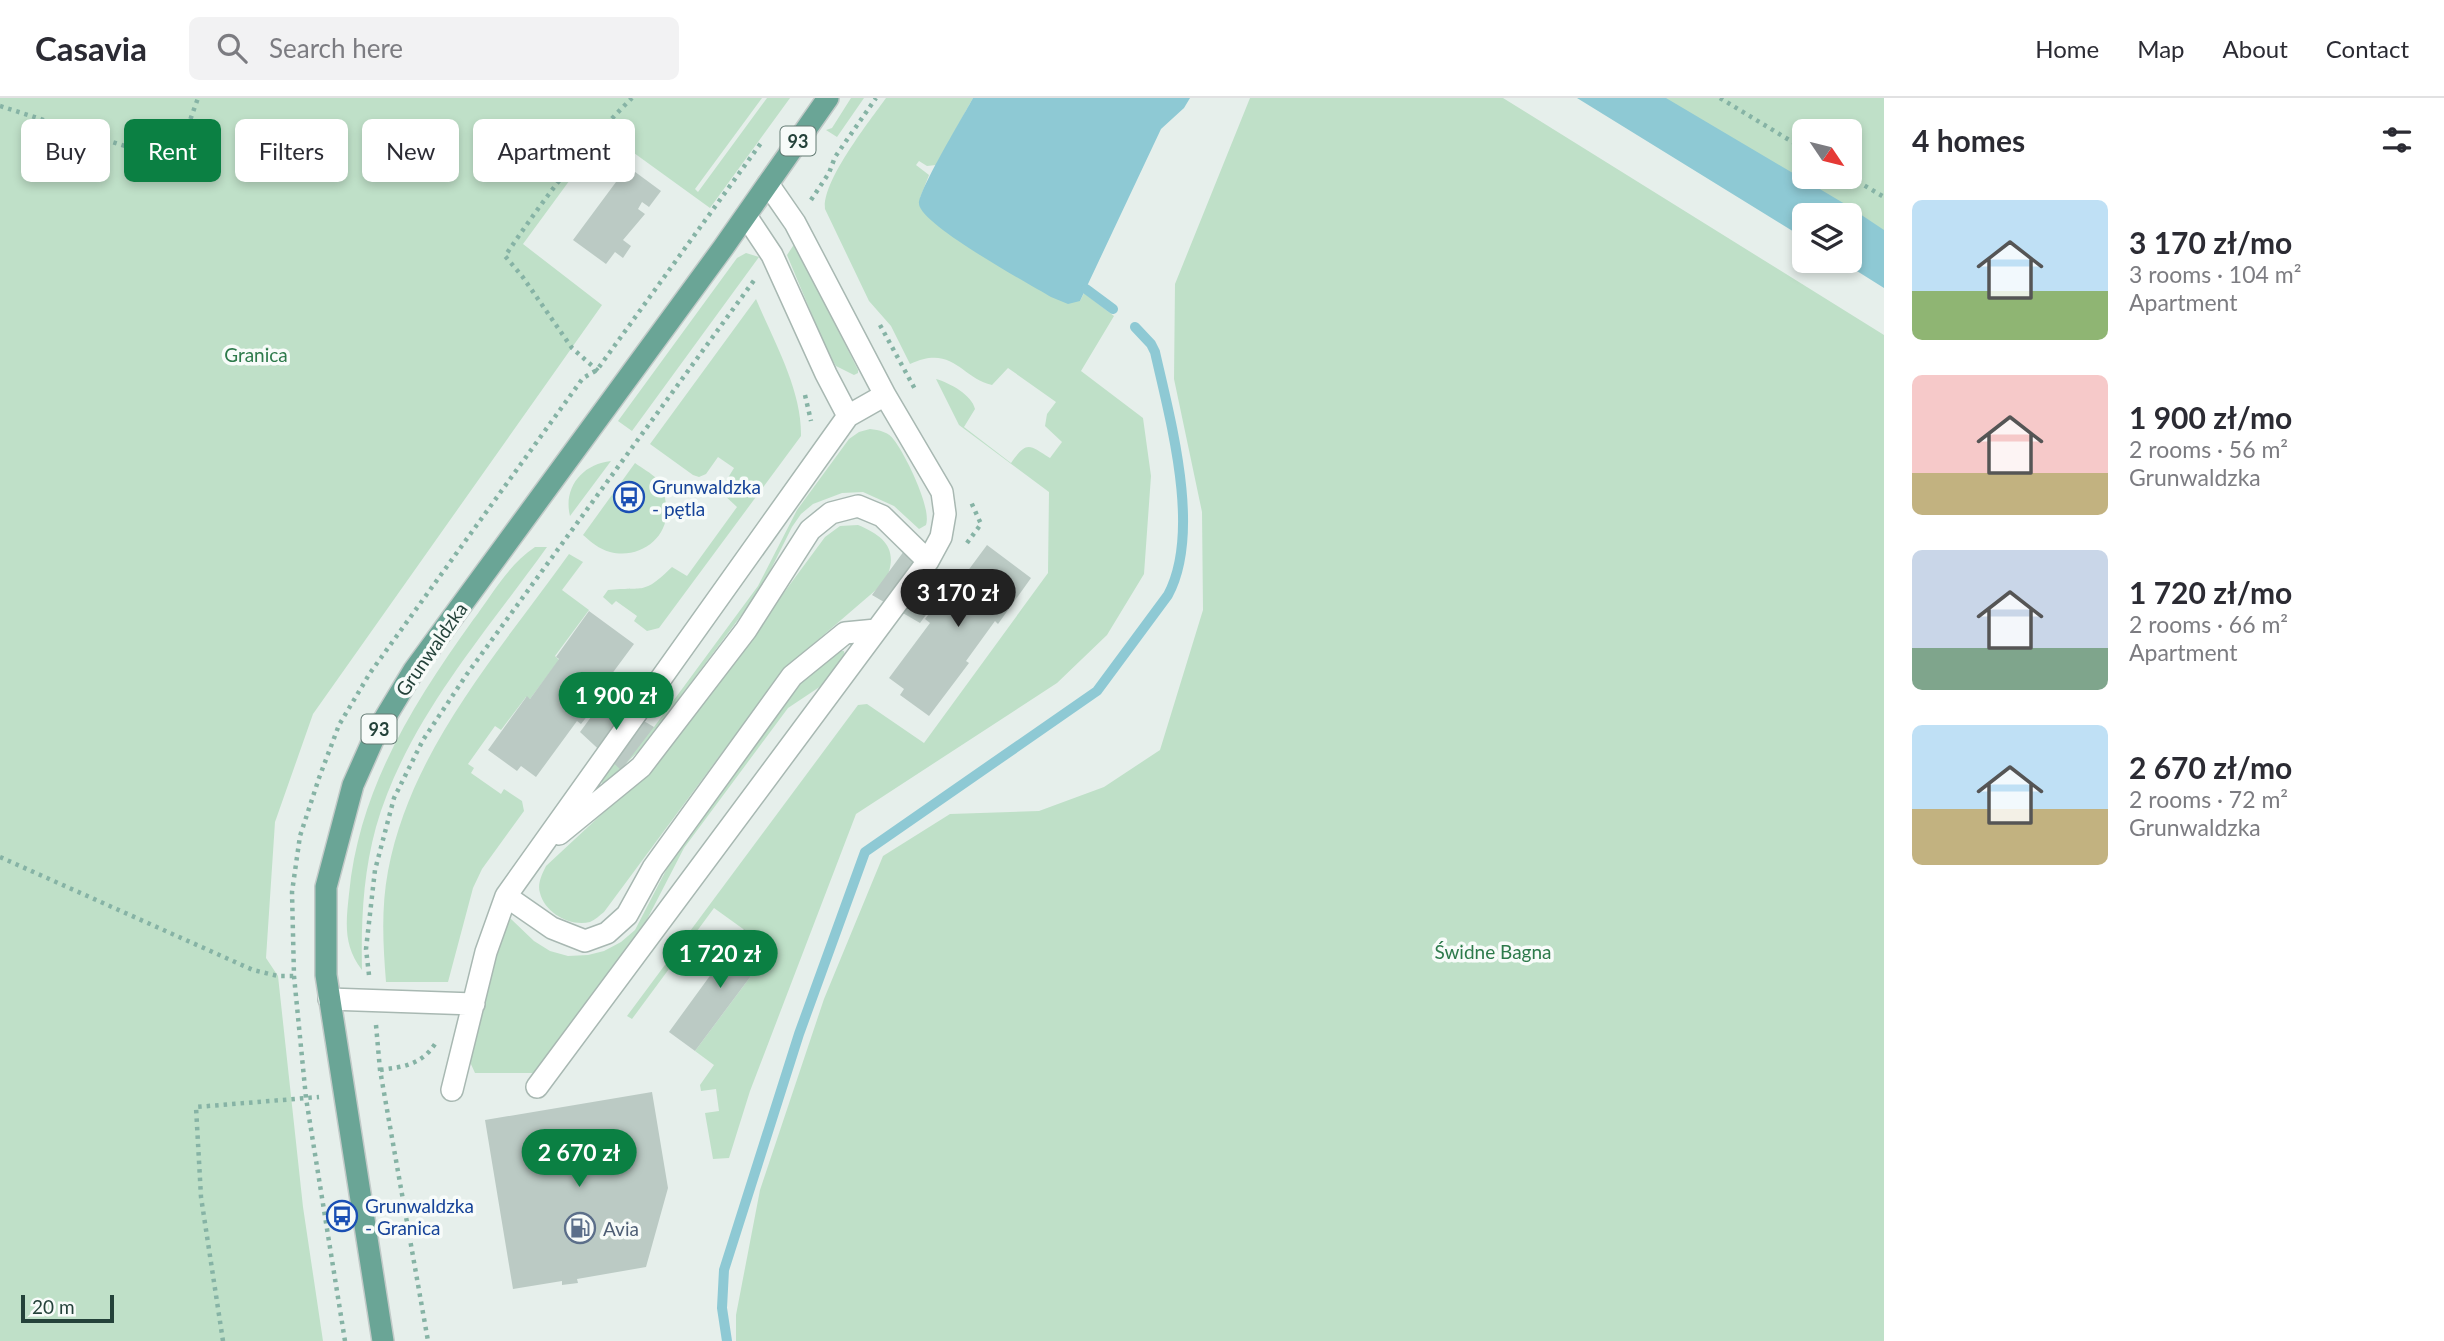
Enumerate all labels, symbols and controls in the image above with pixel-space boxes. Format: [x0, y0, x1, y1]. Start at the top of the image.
search box [189, 17, 679, 80]
text: Casavia [35, 28, 147, 68]
icon: search [213, 29, 251, 67]
text: Search here [269, 32, 403, 64]
text: Home [2035, 34, 2099, 63]
text: Map [2137, 34, 2185, 63]
text: About [2223, 34, 2288, 63]
text: Contact [2326, 34, 2409, 63]
chip: Buy [21, 119, 110, 182]
chip: Rent [124, 119, 221, 182]
chip: Filters [235, 119, 348, 182]
chip: New [362, 119, 459, 182]
chip: Apartment [473, 119, 635, 182]
north arrow [1792, 119, 1862, 189]
map controls [1792, 119, 1862, 273]
icon: filters [2378, 121, 2416, 159]
text: 4 homes [1912, 122, 2025, 158]
road number: 93 [780, 126, 816, 156]
button: layers [1792, 203, 1862, 273]
text: 3 170 zł/mo [2129, 224, 2292, 260]
icon: home [1968, 228, 2052, 312]
text: 3 rooms · 104 m² [2129, 260, 2301, 288]
text: Apartment [2129, 288, 2237, 316]
park label: Granica [224, 343, 288, 366]
text: 1 900 zł/mo [2129, 399, 2292, 435]
icon: home [1968, 403, 2052, 487]
text: 2 rooms · 56 m² [2129, 435, 2288, 463]
text: Grunwaldzka [2129, 463, 2261, 491]
place label: Grunwaldzka - pętla [652, 475, 761, 520]
bus stop icon: Grunwaldzka - pętla [612, 480, 646, 514]
pin: 3 170 zł [886, 570, 1030, 629]
text: 1 720 zł/mo [2129, 574, 2292, 610]
text: 3 170 zł [917, 578, 999, 606]
icon: home [1968, 578, 2052, 662]
street label: Grunwaldzka [390, 598, 472, 700]
text: 2 rooms · 66 m² [2129, 610, 2288, 638]
text: Apartment [2129, 638, 2237, 666]
pin: 1 900 zł [544, 672, 688, 732]
text: 1 900 zł [575, 681, 657, 709]
road number: 93 [362, 714, 396, 744]
text: 2 670 zł/mo [2129, 749, 2292, 785]
icon: home [1968, 753, 2052, 837]
text: 2 rooms · 72 m² [2129, 785, 2288, 813]
text: Grunwaldzka [2129, 813, 2261, 841]
pin: 1 720 zł [648, 930, 792, 990]
text: 1 720 zł [679, 939, 761, 967]
park label: Świdne Bagna [1434, 940, 1552, 963]
pin: 2 670 zł [507, 1130, 651, 1189]
text: 2 670 zł [538, 1138, 620, 1166]
place label: Grunwaldzka - Granica [365, 1194, 474, 1239]
bus stop icon: Grunwaldzka - Granica [325, 1199, 359, 1233]
fuel station icon: Avia [563, 1211, 597, 1245]
place label: Avia [603, 1217, 639, 1240]
scale bar [21, 1292, 114, 1324]
text: 20 m [32, 1295, 75, 1318]

